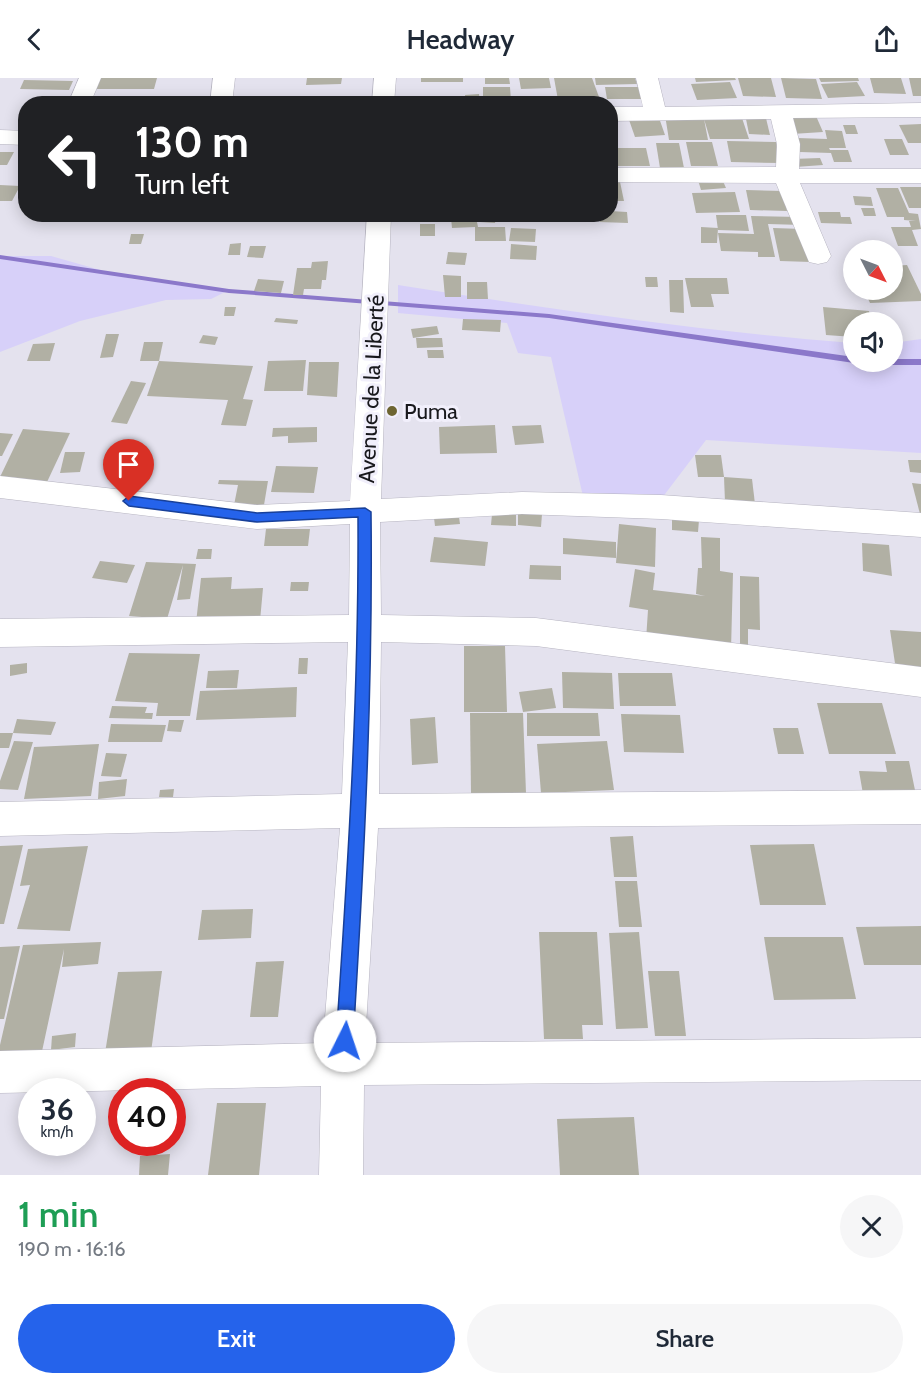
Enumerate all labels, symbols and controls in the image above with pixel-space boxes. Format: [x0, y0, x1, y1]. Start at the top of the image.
icon: back [18, 23, 51, 56]
text: Headway [407, 23, 514, 56]
icon: share [870, 23, 903, 56]
text: 130 m [135, 116, 249, 168]
icon: left [36, 120, 114, 198]
text: Turn left [135, 168, 229, 201]
north arrow [843, 240, 903, 300]
map controls [843, 240, 903, 372]
street label: Avenue de la Liberté [353, 294, 390, 484]
button: sound [843, 312, 903, 372]
place label: Puma [404, 398, 458, 425]
marker: Puma [385, 404, 399, 418]
pin [103, 439, 154, 501]
icon: arrive [112, 448, 145, 481]
position arrow [313, 1009, 377, 1073]
speed limit sign: 40 [108, 1078, 186, 1156]
text: 36 [40, 1091, 74, 1128]
text: km/h [41, 1123, 73, 1141]
text: 1 min [18, 1192, 98, 1236]
button: close [840, 1195, 903, 1258]
text: 190 m · 16:16 [18, 1237, 126, 1261]
button: Exit [18, 1304, 455, 1373]
button: Share [467, 1304, 903, 1373]

